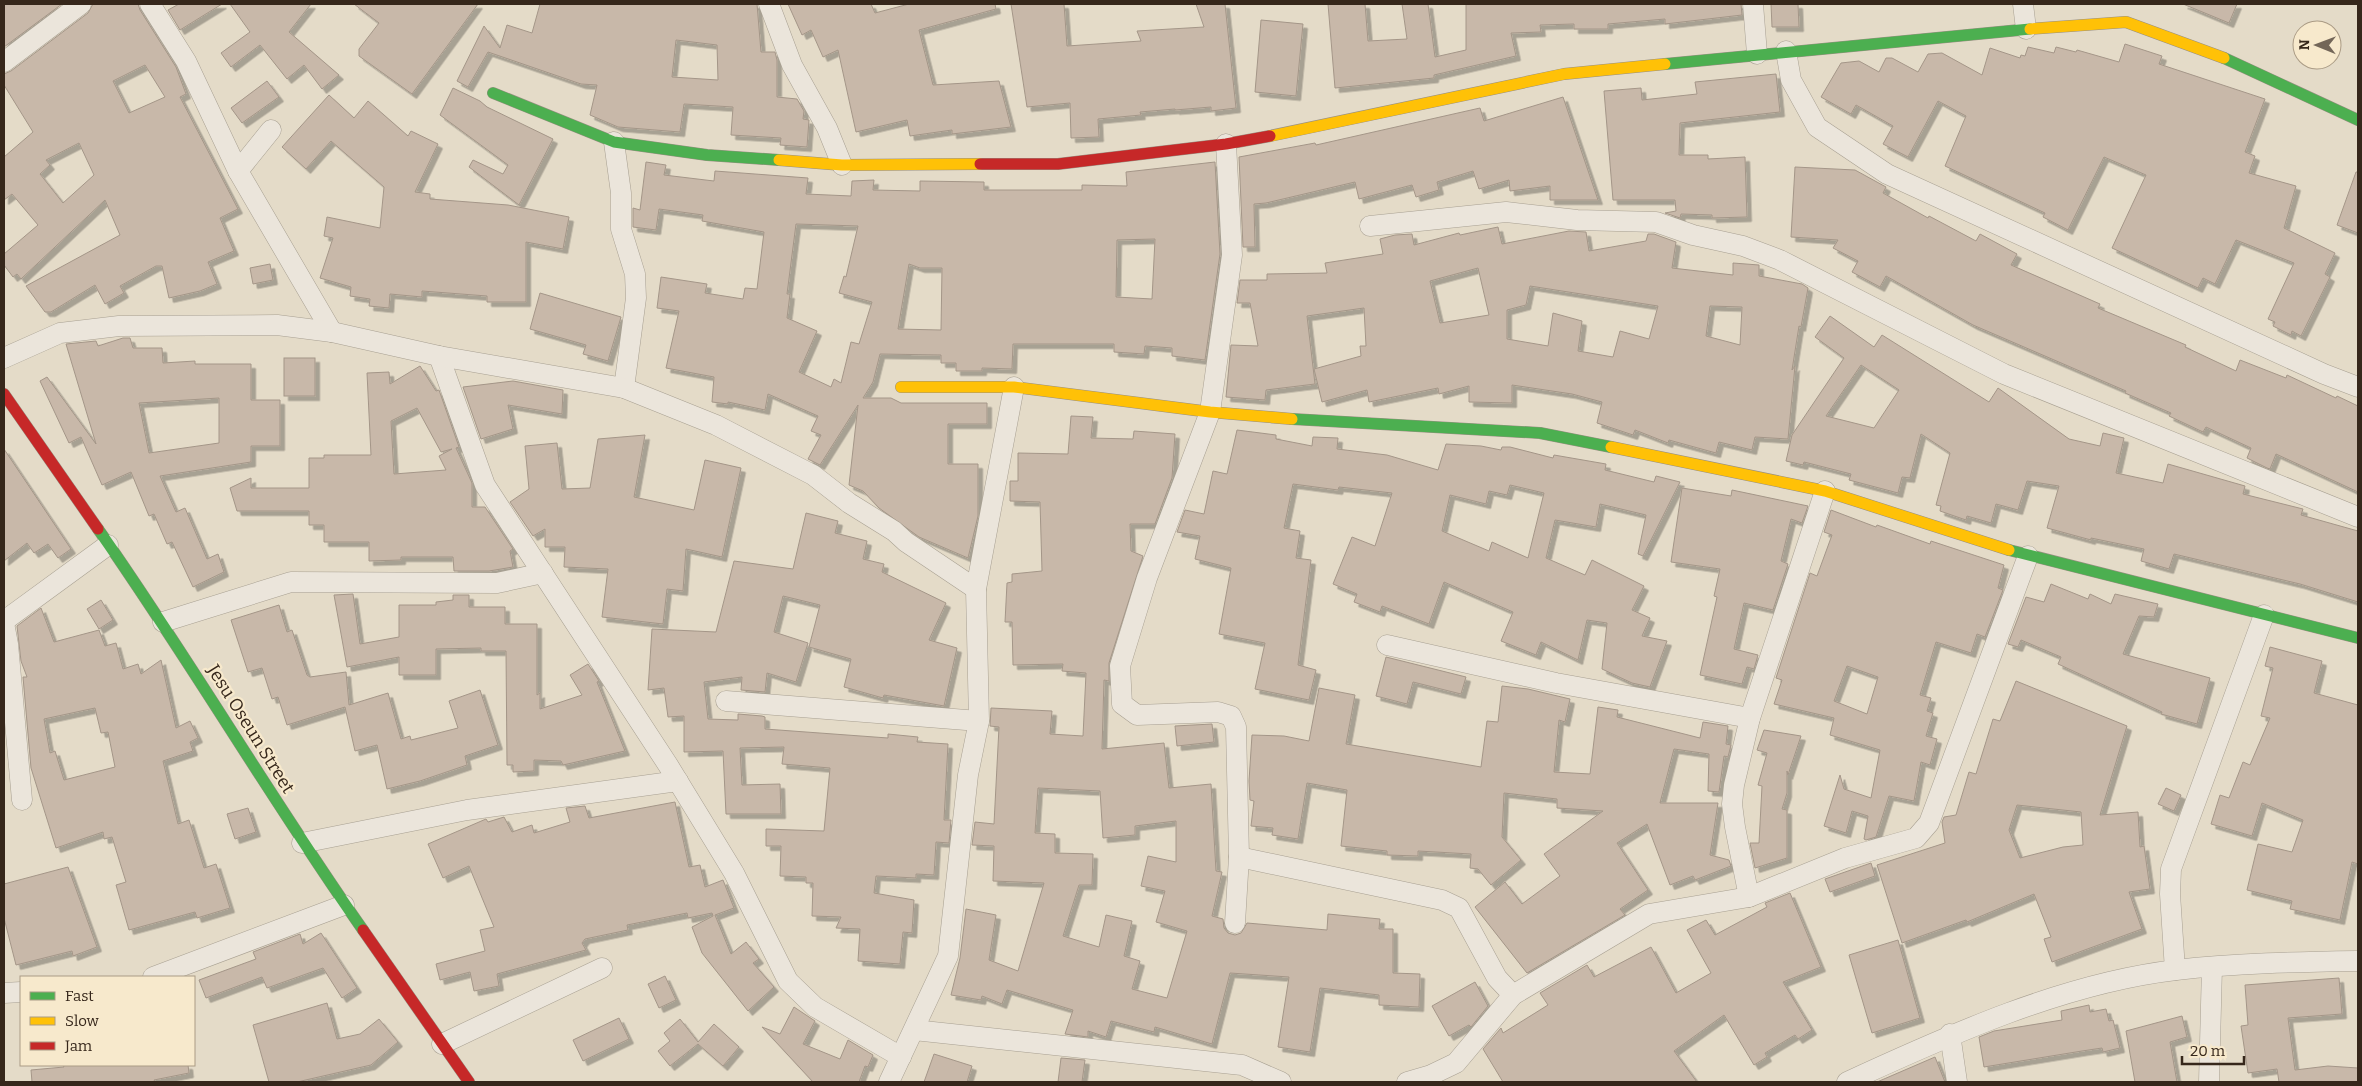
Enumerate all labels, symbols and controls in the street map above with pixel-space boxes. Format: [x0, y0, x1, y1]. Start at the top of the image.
north arrow [2292, 20, 2342, 70]
text: N [2296, 39, 2313, 50]
street label: Jesu Oseun Street [202, 660, 300, 798]
legend [20, 976, 195, 1066]
text: Fast [65, 987, 94, 1005]
text: Slow [65, 1012, 100, 1030]
scale bar [2182, 1034, 2244, 1066]
text: Jam [64, 1037, 93, 1055]
text: 20 m [2190, 1042, 2226, 1060]

